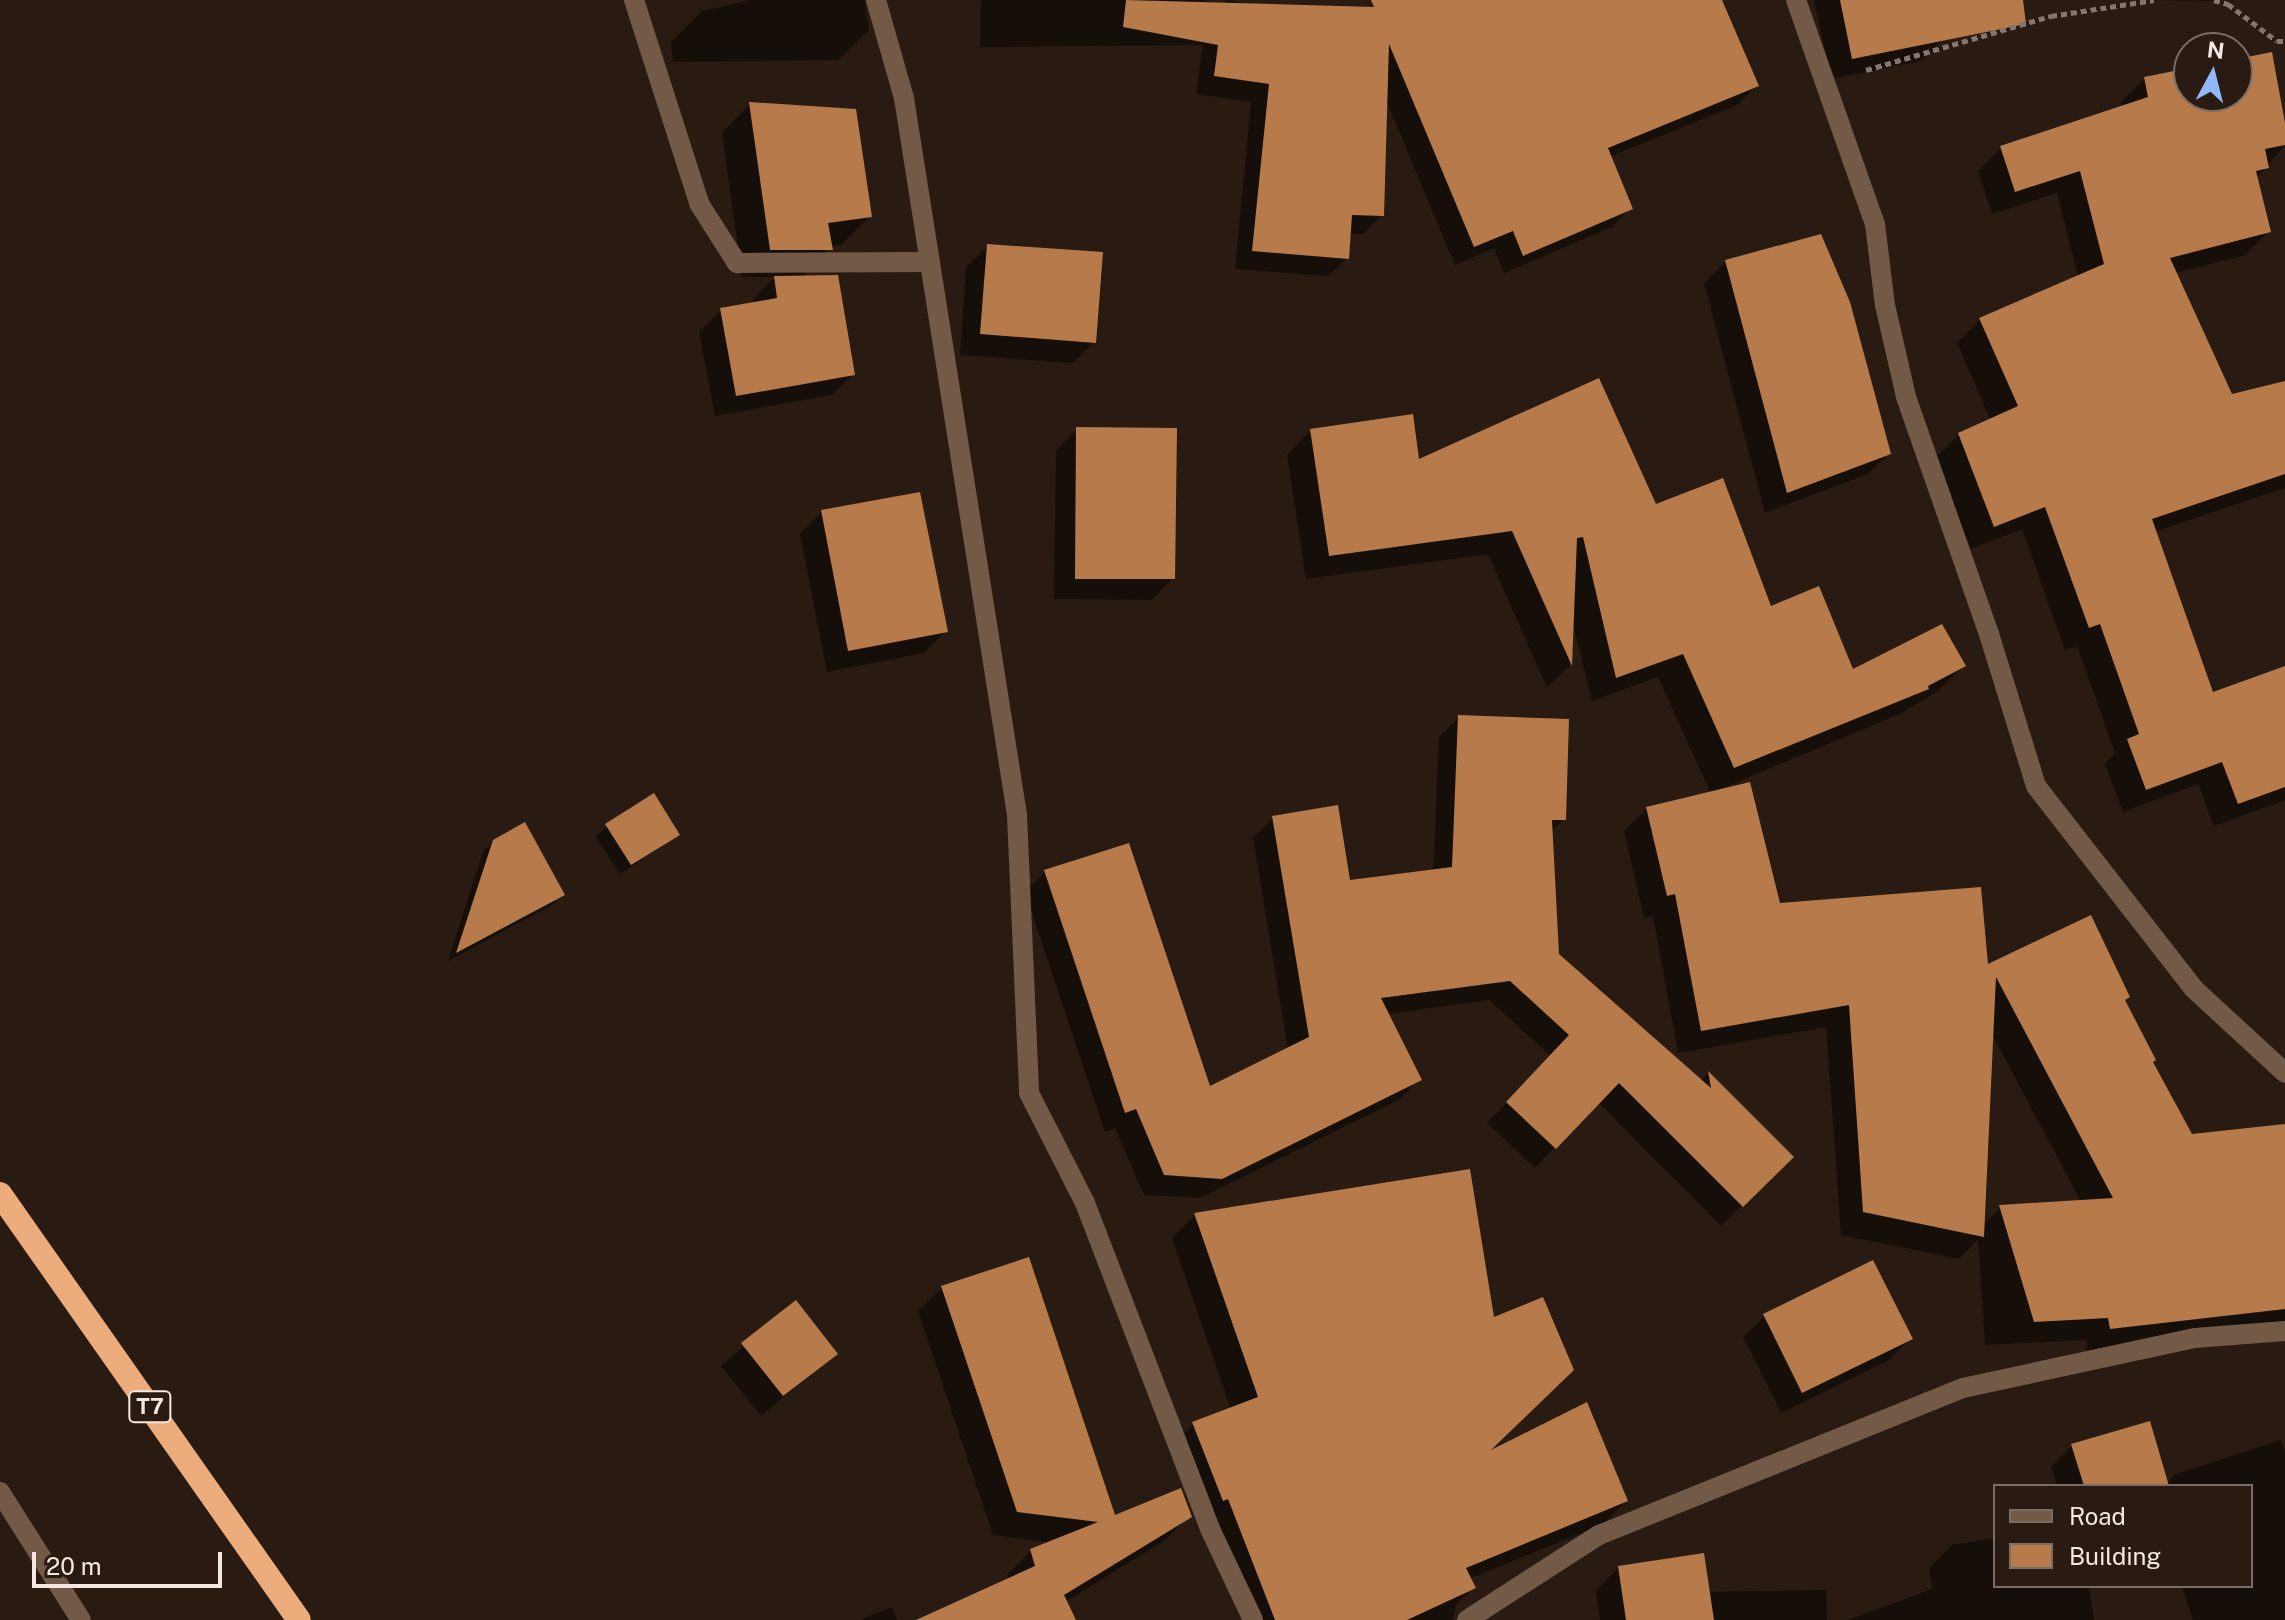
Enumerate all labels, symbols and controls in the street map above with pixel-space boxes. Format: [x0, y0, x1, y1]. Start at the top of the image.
north arrow [2173, 32, 2253, 112]
text: N [2206, 36, 2226, 64]
road number: T7 [128, 1389, 172, 1425]
legend [1993, 1484, 2253, 1588]
text: Road [2069, 1502, 2126, 1530]
scale bar [36, 1536, 226, 1586]
text: Building [2069, 1542, 2161, 1570]
text: 20 m [46, 1552, 102, 1580]

